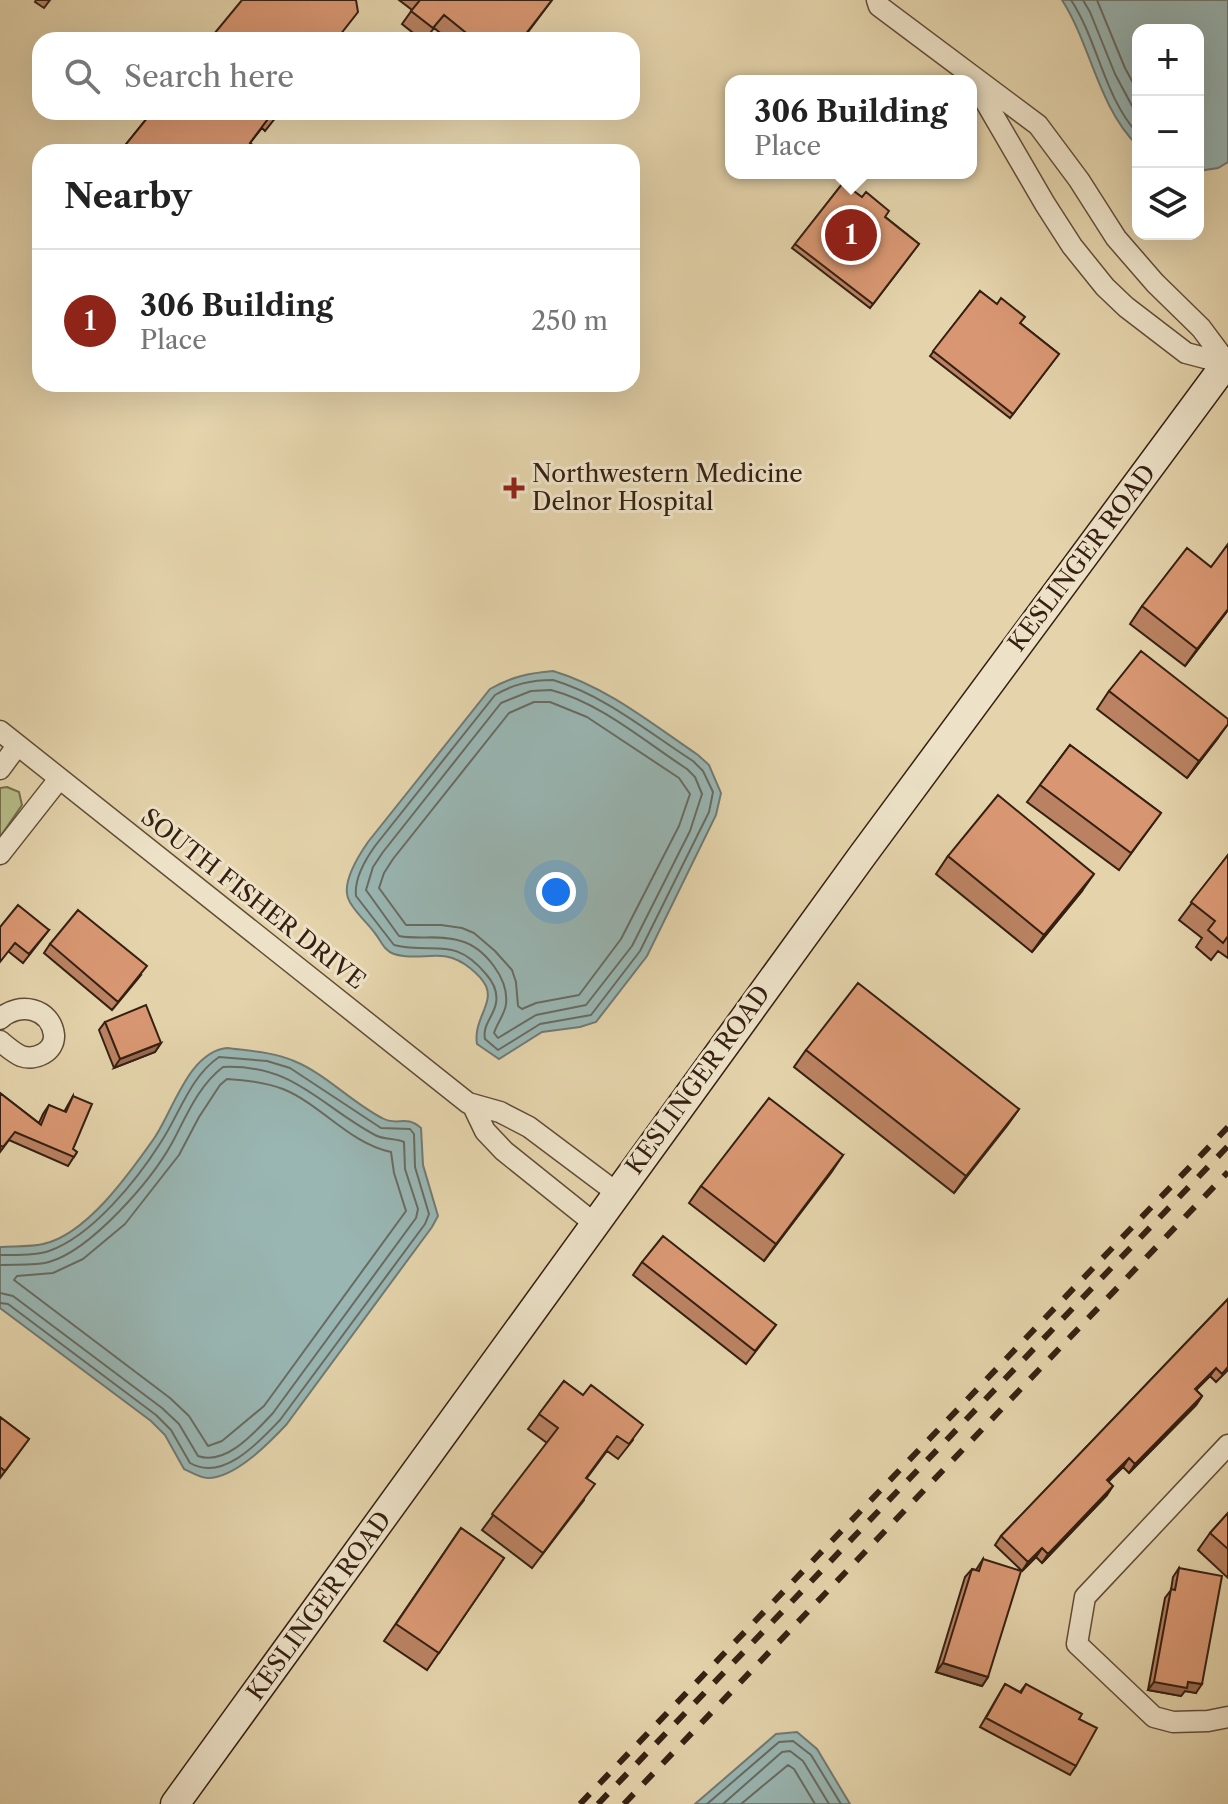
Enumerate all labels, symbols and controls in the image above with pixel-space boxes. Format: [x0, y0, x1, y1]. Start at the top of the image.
map controls [1132, 24, 1204, 240]
button: + [1132, 24, 1204, 96]
search box [32, 32, 640, 120]
icon: search [60, 54, 104, 98]
text: Search here [124, 58, 294, 95]
popup [725, 75, 977, 179]
text: 306 Building [754, 93, 948, 130]
button: − [1132, 96, 1204, 168]
text: Place [754, 130, 821, 162]
button: layers [1132, 168, 1204, 240]
text: Nearby [64, 175, 192, 217]
pin: 1 [825, 205, 877, 265]
text: 306 Building [140, 287, 334, 324]
text: 1 [84, 305, 96, 337]
text: 250 m [531, 305, 608, 337]
text: Place [140, 324, 207, 356]
place label: Northwestern Medicine Delnor Hospital [532, 459, 803, 516]
street label: KESLINGER ROAD [1002, 459, 1161, 657]
marker: Northwestern Medicine Delnor Hospital [503, 477, 525, 499]
street label: SOUTH FISHER DRIVE [136, 802, 371, 995]
your location [536, 872, 576, 912]
street label: KESLINGER ROAD [619, 980, 776, 1180]
street label: KESLINGER ROAD [240, 1506, 397, 1706]

